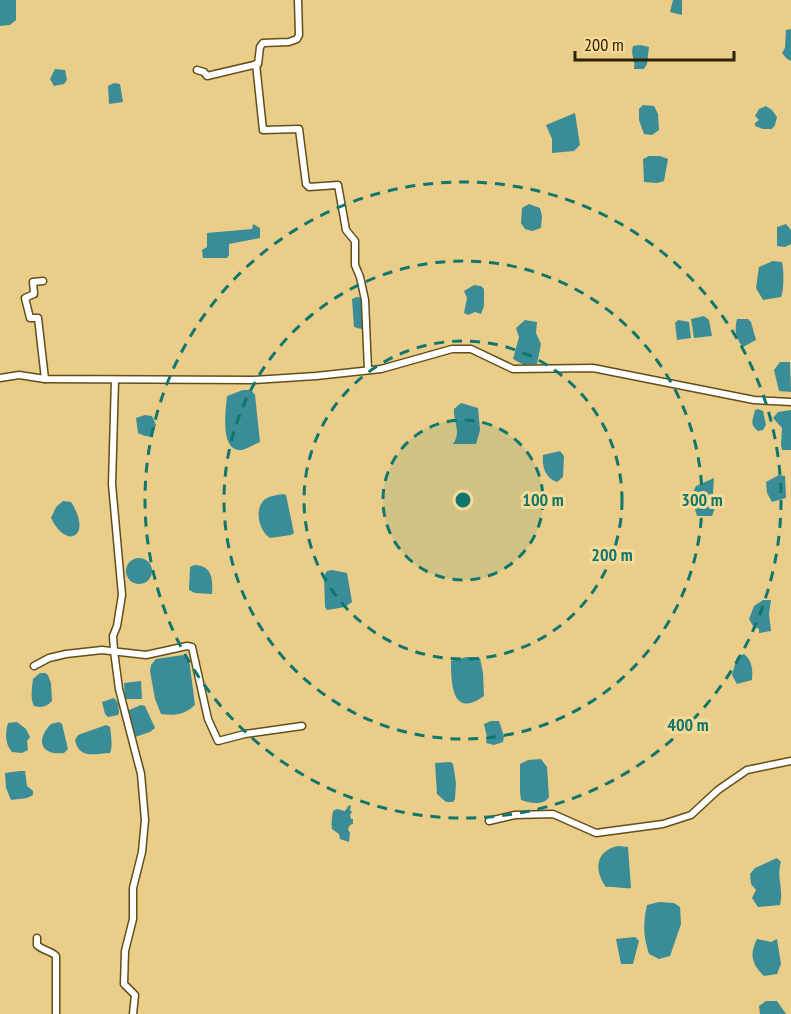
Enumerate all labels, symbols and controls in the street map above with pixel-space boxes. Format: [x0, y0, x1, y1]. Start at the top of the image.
scale bar [575, 24, 734, 62]
text: 200 m [584, 33, 624, 56]
text: 100 m [522, 488, 564, 511]
text: 300 m [681, 488, 723, 511]
centre of rings [453, 490, 473, 510]
text: 200 m [591, 543, 633, 566]
text: 400 m [667, 713, 709, 736]

